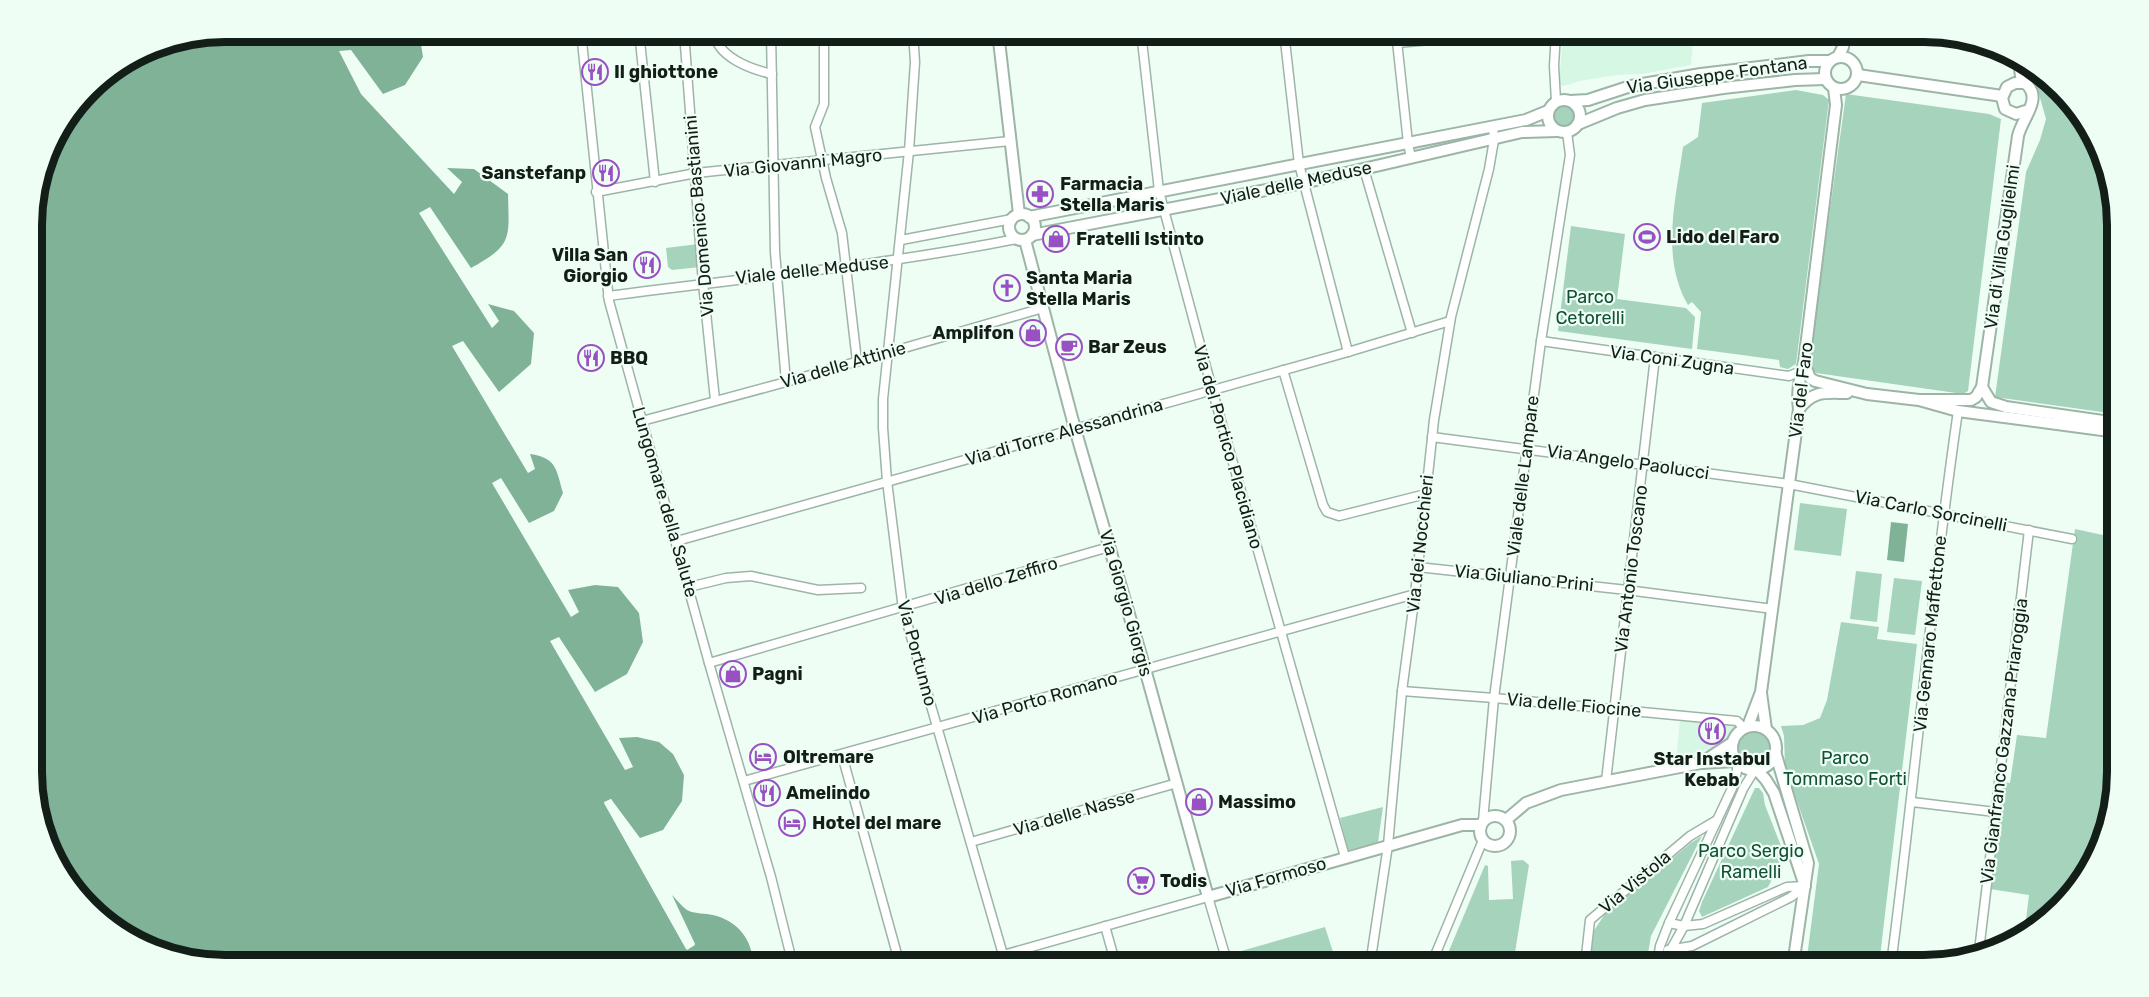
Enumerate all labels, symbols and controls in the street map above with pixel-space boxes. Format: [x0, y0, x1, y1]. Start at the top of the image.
street label: Via Giuseppe Fontana [1625, 51, 1809, 99]
restaurant icon: Il ghiottone [580, 57, 610, 87]
place label: Il ghiottone [614, 61, 718, 83]
street label: Via Domenico Bastianini [679, 114, 719, 318]
street label: Via Giovanni Magro [723, 144, 883, 182]
street label: Viale delle Meduse [1218, 156, 1374, 210]
restaurant icon: Sanstefanp [591, 158, 621, 188]
place label: Sanstefanp [482, 162, 586, 184]
street label: Via di Villa Guglielmi [1980, 163, 2024, 331]
place label: Farmacia Stella Maris [1060, 173, 1165, 216]
pharmacy icon: Farmacia Stella Maris [1025, 179, 1055, 209]
sports icon: Lido del Faro [1632, 222, 1662, 252]
shop icon: Fratelli Istinto [1041, 224, 1071, 254]
place label: Lido del Faro [1666, 226, 1780, 248]
place label: Fratelli Istinto [1076, 228, 1204, 250]
place label: Villa San Giorgio [552, 244, 628, 287]
restaurant icon: Villa San Giorgio [632, 250, 662, 280]
street label: Viale delle Meduse [734, 251, 890, 289]
place label: Santa Maria Stella Maris [1026, 267, 1132, 310]
church icon: Santa Maria Stella Maris [992, 273, 1022, 303]
park label: Parco Cetorelli [1555, 286, 1625, 329]
shop icon: Amplifon [1018, 318, 1048, 348]
place label: Amplifon [933, 322, 1014, 344]
cafe icon: Bar Zeus [1054, 332, 1084, 362]
place label: Bar Zeus [1088, 336, 1167, 358]
street label: Via delle Attinie [778, 337, 908, 393]
street label: Via Coni Zugna [1608, 340, 1736, 380]
street label: Via del Faro [1784, 341, 1818, 439]
restaurant icon: BBQ [576, 343, 606, 373]
street label: Via del Portico Placidiano [1188, 343, 1268, 551]
place label: BBQ [610, 347, 648, 369]
street label: Via di Torre Alessandrina [963, 393, 1165, 471]
street label: Viale delle Lampare [1502, 394, 1544, 558]
street label: Lungomare della Salute [627, 404, 703, 600]
street label: Via Angelo Paolucci [1545, 440, 1711, 484]
street label: Via dei Nocchieri [1402, 474, 1438, 614]
street label: Via Antonio Toscano [1610, 484, 1652, 654]
street label: Via Carlo Sorcinelli [1853, 485, 2009, 537]
street label: Via Giorgio Giorgis [1095, 527, 1157, 679]
street label: Via Gennaro Maffettone [1909, 535, 1951, 733]
street label: Via dello Zeffiro [932, 552, 1060, 610]
street label: Via Giuliano Prini [1453, 560, 1595, 596]
street label: Via Portunno [892, 597, 942, 709]
street label: Via Gianfranco Gazzana Priaroggia [1976, 597, 2032, 885]
shop icon: Pagni [718, 659, 748, 689]
place label: Pagni [752, 663, 803, 685]
street label: Via Porto Romano [970, 667, 1120, 729]
street label: Via delle Fiocine [1506, 688, 1642, 722]
restaurant icon: Star Instabul Kebab [1697, 716, 1727, 746]
hotel icon: Oltremare [748, 742, 778, 772]
place label: Oltremare [783, 746, 874, 768]
park label: Parco Tommaso Forti [1783, 747, 1907, 790]
place label: Star Instabul Kebab [1654, 748, 1771, 791]
restaurant icon: Amelindo [752, 778, 782, 808]
place label: Amelindo [786, 782, 870, 804]
street label: Via delle Nasse [1011, 785, 1137, 841]
shop icon: Massimo [1184, 787, 1214, 817]
place label: Massimo [1218, 791, 1296, 813]
hotel icon: Hotel del mare [777, 808, 807, 838]
place label: Hotel del mare [812, 812, 942, 834]
park label: Parco Sergio Ramelli [1698, 840, 1804, 883]
street label: Via Vistola [1595, 846, 1675, 918]
street label: Via Formoso [1223, 852, 1329, 902]
supermarket icon: Todis [1126, 866, 1156, 896]
place label: Todis [1160, 870, 1207, 892]

